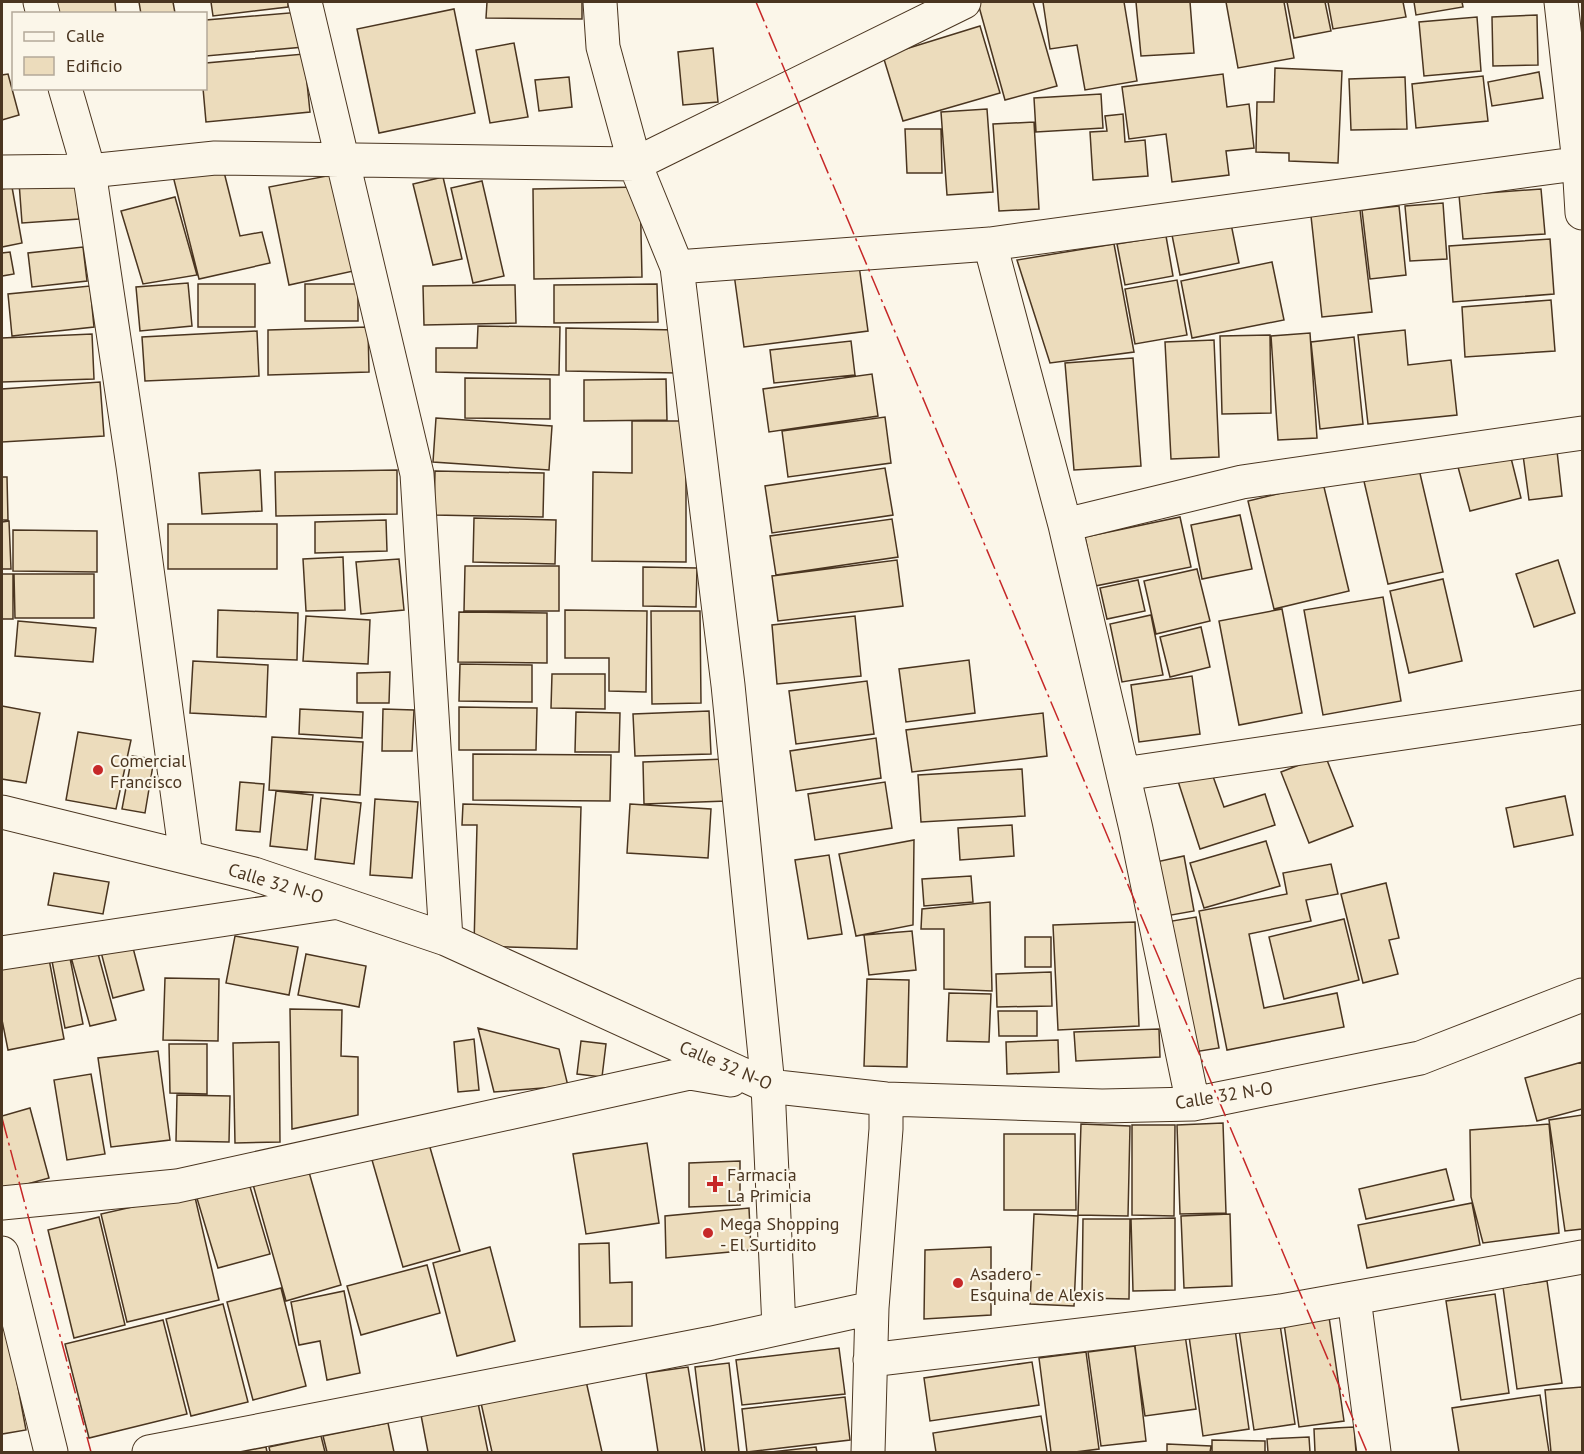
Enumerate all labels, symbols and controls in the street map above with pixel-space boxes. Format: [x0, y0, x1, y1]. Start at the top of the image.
legend [12, 12, 207, 90]
text: Calle [66, 24, 105, 47]
text: Edificio [66, 54, 122, 77]
place label: Comercial Francisco [110, 749, 187, 793]
marker: Comercial Francisco [91, 763, 105, 777]
street label: Calle 32 N-O [225, 858, 327, 908]
street label: Calle 32 N-O [676, 1035, 776, 1095]
street label: Calle 32 N-O [1173, 1076, 1275, 1114]
place label: Farmacia La Primicia [727, 1163, 811, 1207]
marker: Farmacia La Primicia [708, 1177, 722, 1191]
place label: Mega Shopping - El Surtidito [720, 1212, 839, 1256]
marker: Mega Shopping - El Surtidito [701, 1226, 715, 1240]
place label: Asadero - Esquina de Alexis [970, 1262, 1104, 1306]
marker: Asadero - Esquina de Alexis [951, 1276, 965, 1290]

